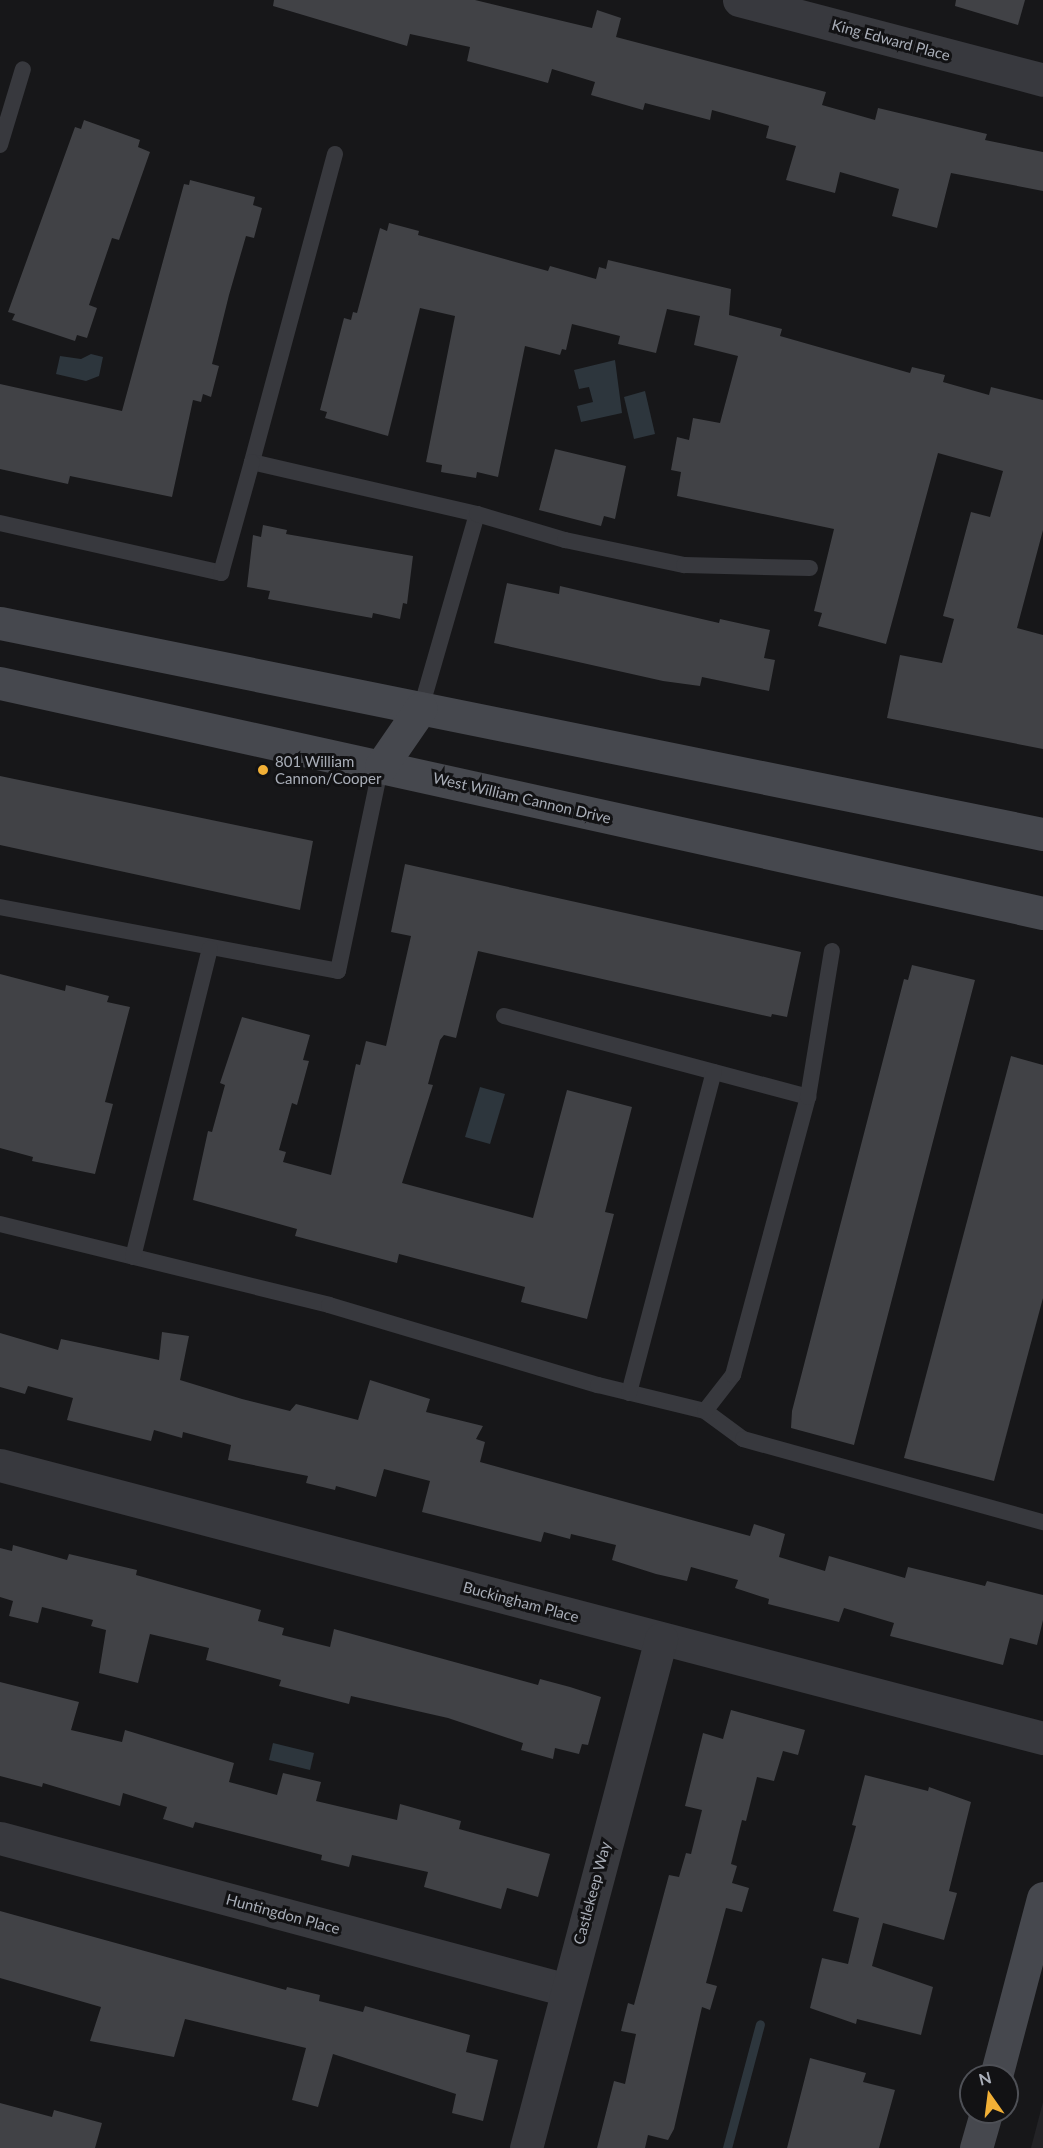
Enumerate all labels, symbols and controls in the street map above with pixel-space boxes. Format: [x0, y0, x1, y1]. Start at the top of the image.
street label: King Edward Place [830, 16, 952, 64]
place label: 801 William Cannon/Cooper [275, 752, 381, 787]
marker: 801 William Cannon/Cooper [256, 763, 270, 777]
street label: West William Cannon Drive [431, 769, 613, 827]
street label: Buckingham Place [461, 1578, 581, 1626]
street label: Castlekeep Way [570, 1840, 614, 1946]
street label: Huntingdon Place [224, 1890, 342, 1938]
north arrow [959, 2064, 1019, 2124]
text: N [977, 2067, 993, 2089]

